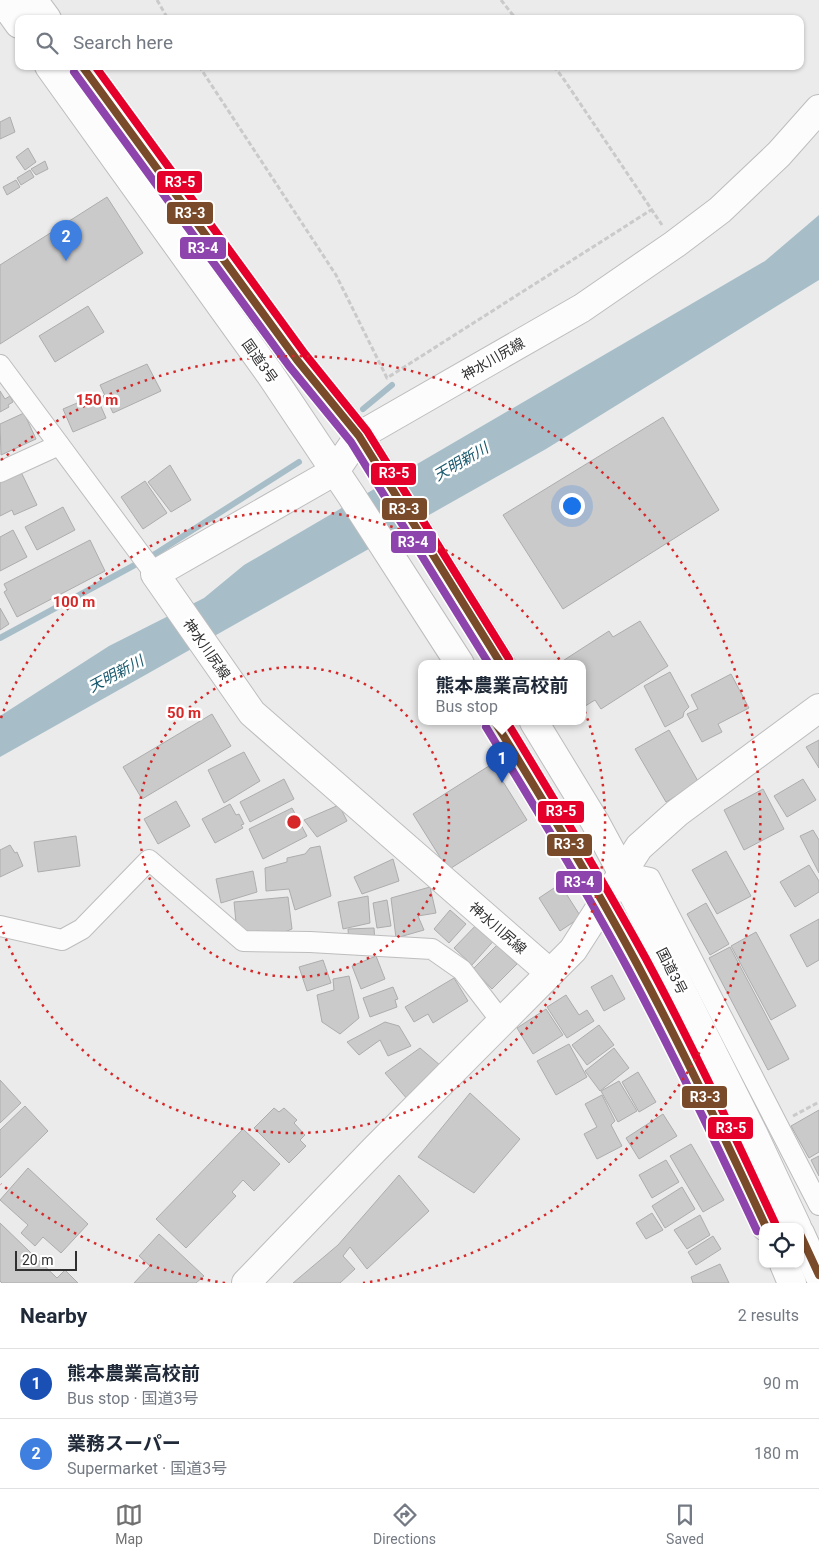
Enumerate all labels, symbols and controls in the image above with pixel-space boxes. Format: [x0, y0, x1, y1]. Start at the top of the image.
search box [15, 15, 804, 70]
icon: search [33, 29, 61, 57]
text: Search here [73, 31, 173, 54]
line badge: R3-5 [156, 170, 203, 194]
text: R3-5 [165, 174, 195, 190]
line badge: R3-3 [166, 201, 214, 225]
text: R3-3 [175, 205, 205, 221]
pin: 2 [50, 220, 82, 261]
line badge: R3-4 [179, 236, 227, 260]
text: R3-4 [188, 240, 218, 256]
street label: 神水川尻線 [459, 335, 527, 383]
street label: 国道3号 [239, 336, 281, 386]
text: 150 m [76, 391, 118, 409]
water label: 天明新川 [431, 438, 493, 485]
line badge: R3-5 [370, 462, 417, 486]
text: R3-5 [379, 465, 409, 481]
your location [559, 493, 585, 519]
line badge: R3-3 [381, 497, 428, 521]
text: R3-3 [389, 501, 419, 517]
line badge: R3-4 [390, 530, 437, 554]
text: R3-4 [398, 534, 428, 550]
text: 100 m [53, 593, 95, 611]
street label: 神水川尻線 [180, 616, 234, 682]
water label: 天明新川 [85, 651, 148, 696]
popup [418, 660, 586, 725]
text: 熊本農業高校前 [435, 674, 569, 697]
text: Bus stop [435, 697, 498, 716]
text: 50 m [167, 704, 201, 722]
pin: 1 [486, 742, 518, 783]
line badge: R3-5 [537, 800, 585, 824]
text: R3-5 [546, 803, 576, 819]
centre of rings [285, 813, 303, 831]
line badge: R3-3 [546, 833, 593, 857]
text: R3-3 [554, 836, 584, 852]
line badge: R3-4 [555, 870, 603, 894]
text: R3-4 [564, 874, 594, 890]
street label: 神水川尻線 [466, 899, 530, 957]
street label: 国道3号 [654, 945, 690, 997]
line badge: R3-3 [681, 1085, 728, 1109]
text: R3-3 [690, 1089, 720, 1105]
line badge: R3-5 [707, 1116, 754, 1140]
text: R3-5 [716, 1120, 746, 1136]
map controls [759, 1223, 804, 1268]
button: locate [759, 1223, 804, 1268]
scale bar [15, 1248, 78, 1271]
text: 20 m [22, 1252, 54, 1268]
text: Nearby [20, 1304, 87, 1328]
text: 2 results [738, 1306, 799, 1325]
text: 熊本農業高校前 [67, 1362, 200, 1385]
text: 1 [31, 1374, 41, 1393]
text: 90 m [763, 1374, 799, 1393]
text: Bus stop · 国道3号 [67, 1389, 199, 1408]
text: 業務スーパー [67, 1432, 181, 1455]
text: 2 [31, 1444, 41, 1463]
text: 180 m [754, 1444, 799, 1463]
text: Supermarket · 国道3号 [67, 1459, 227, 1478]
tab: Map [115, 1501, 143, 1547]
tab: Directions [373, 1501, 436, 1547]
tab: Saved [666, 1501, 704, 1547]

